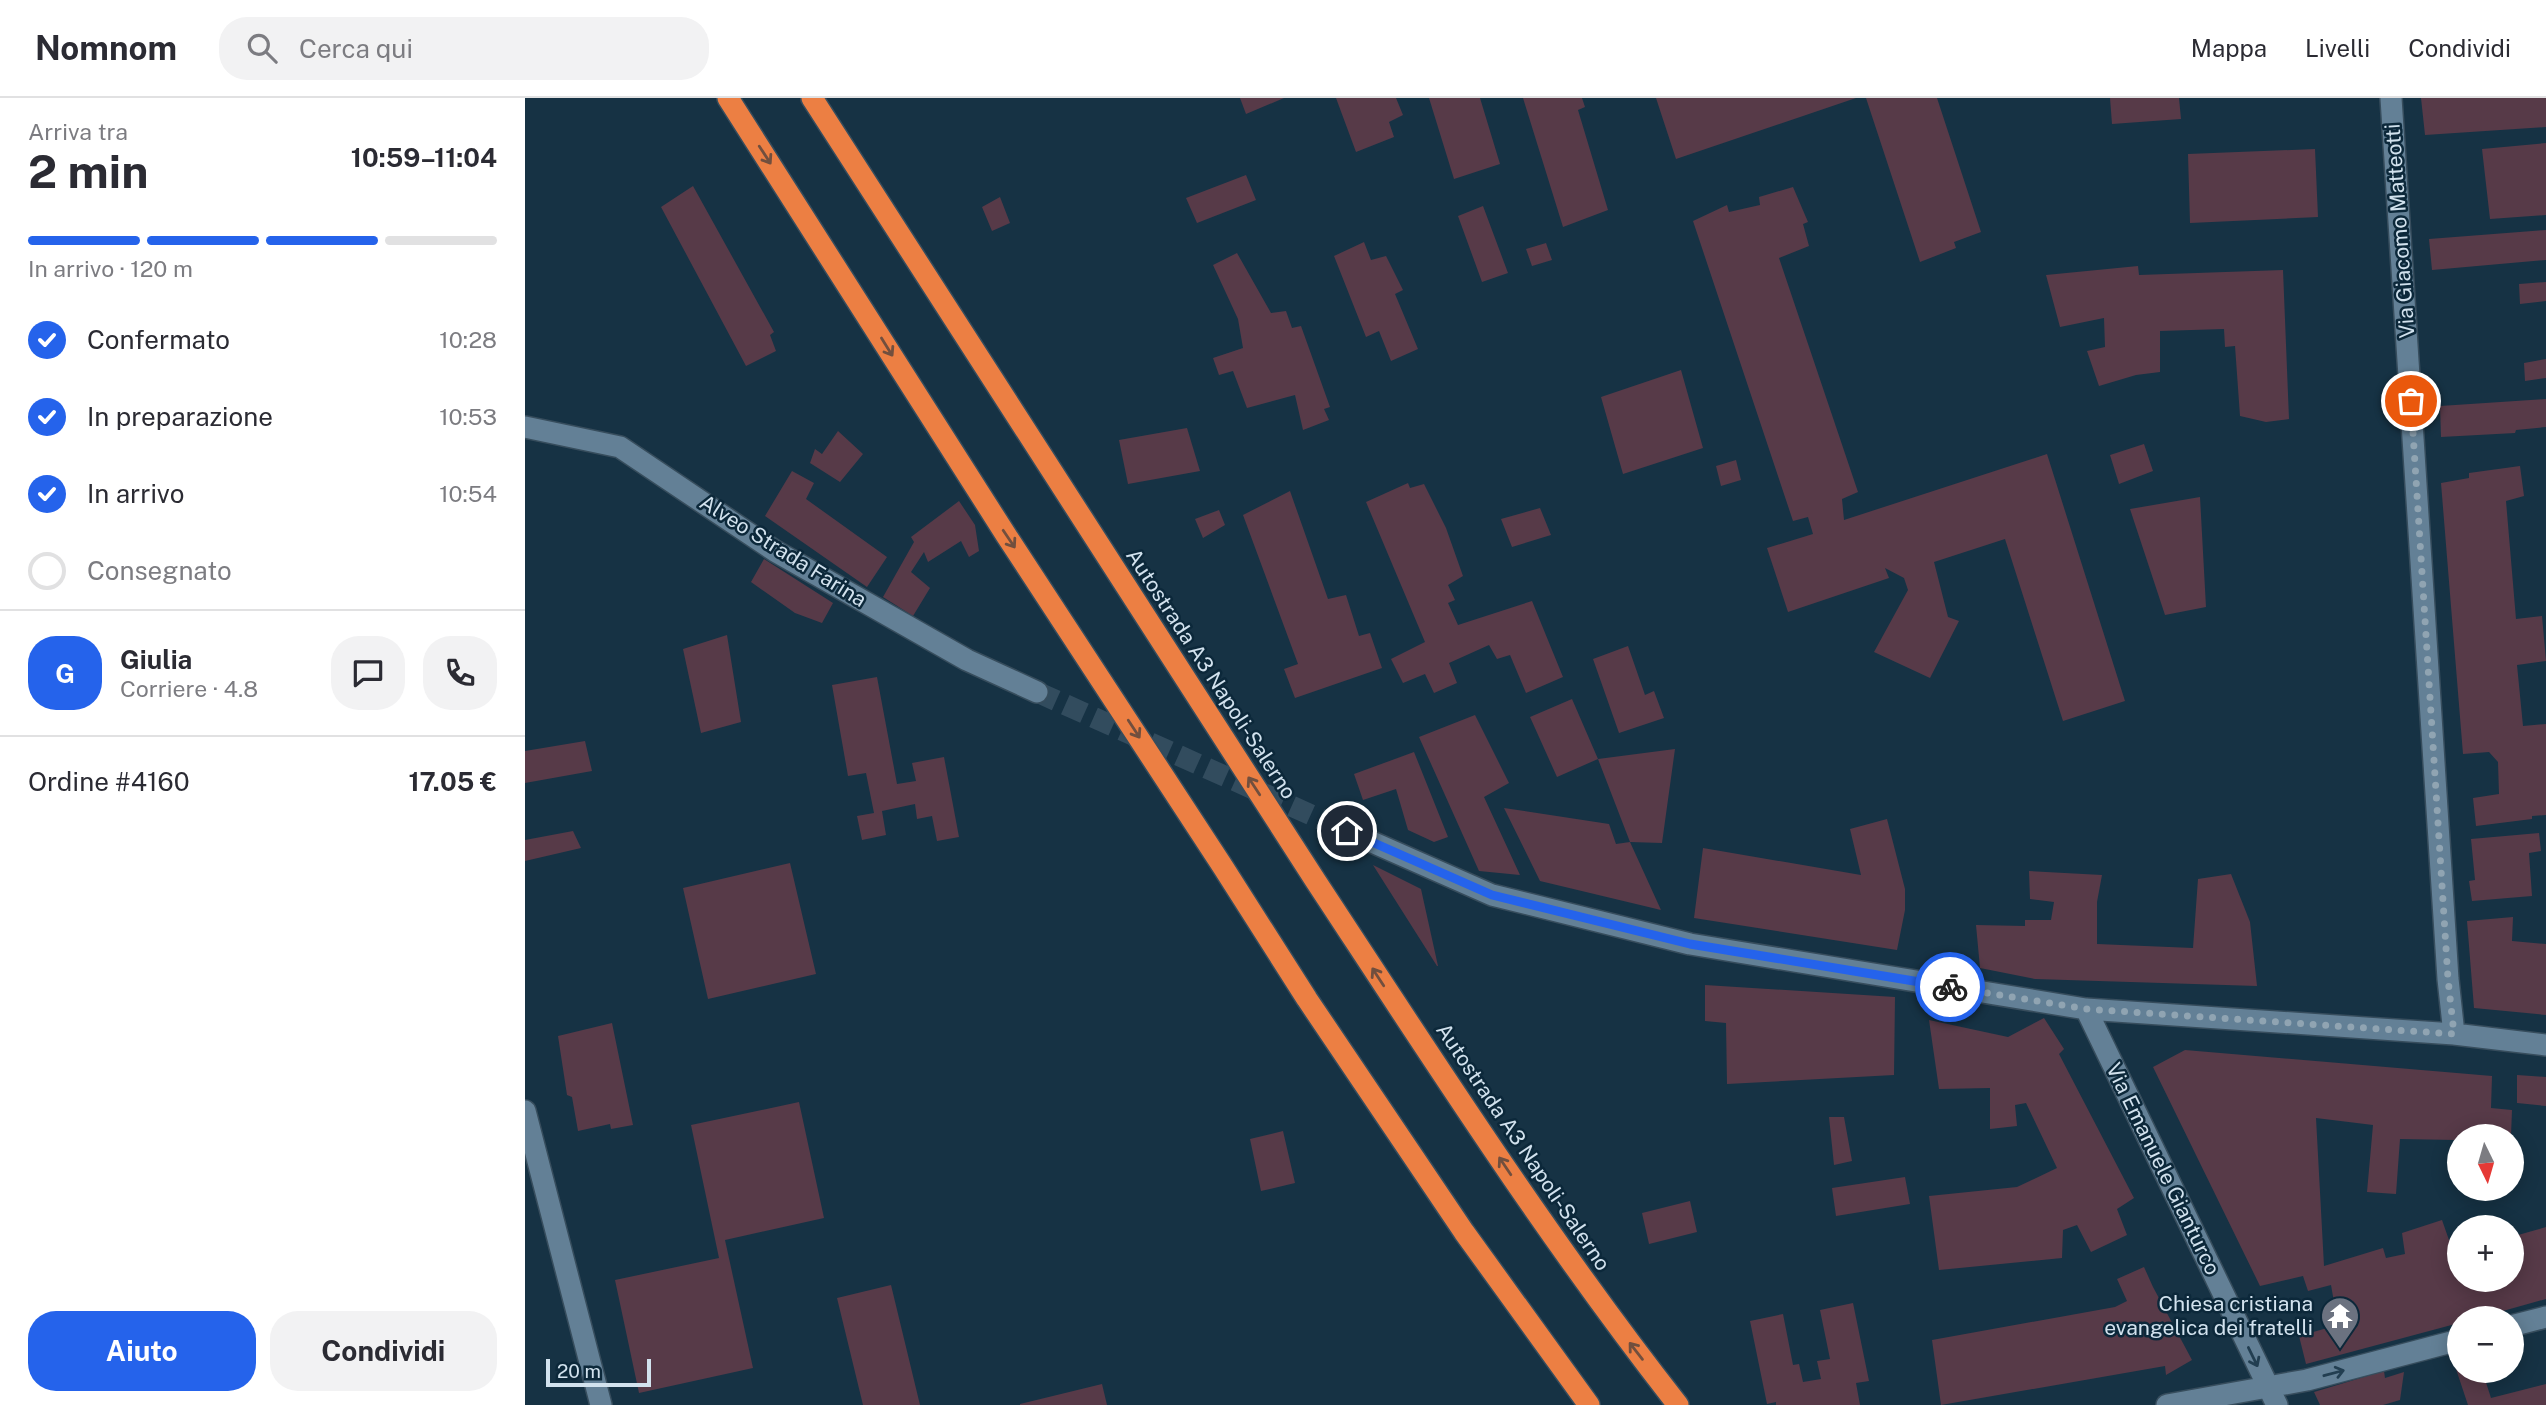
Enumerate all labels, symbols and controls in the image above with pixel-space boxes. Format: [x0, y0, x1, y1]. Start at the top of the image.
search box [219, 17, 709, 80]
text: Nomnom [35, 29, 177, 67]
icon: search [243, 29, 281, 67]
text: Cerca qui [299, 33, 413, 64]
text: Mappa [2191, 34, 2267, 62]
text: Livelli [2305, 34, 2370, 62]
text: Condividi [2408, 34, 2511, 62]
text: Arriva tra [28, 118, 128, 145]
street label: Via Giacomo Matteotti [2380, 123, 2419, 339]
text: 10:59–11:04 [351, 142, 497, 173]
text: 2 min [28, 144, 148, 198]
one-way arrow [758, 145, 772, 165]
text: In arrivo · 120 m [28, 255, 193, 282]
icon: check [28, 321, 66, 359]
text: Confermato [87, 324, 230, 355]
text: 10:28 [439, 326, 497, 353]
one-way arrow [880, 337, 894, 357]
pin [2381, 371, 2441, 431]
icon: bag [2392, 382, 2430, 420]
icon: check [28, 398, 66, 436]
text: In preparazione [87, 401, 273, 432]
text: 10:53 [439, 403, 497, 430]
icon: check [28, 475, 66, 513]
text: In arrivo [87, 478, 184, 509]
text: 10:54 [439, 480, 497, 507]
street label: Alveo Strada Farina [695, 489, 871, 612]
one-way arrow [1002, 529, 1016, 549]
street label: Autostrada A3 Napoli-Salerno [1121, 544, 1302, 803]
text: Consegnato [87, 555, 232, 586]
button: chat [331, 636, 405, 710]
button: phone [423, 636, 497, 710]
text: Giulia [120, 644, 192, 675]
text: G [55, 658, 75, 689]
text: Corriere · 4.8 [120, 675, 258, 702]
one-way arrow [1127, 719, 1141, 739]
text: Ordine #4160 [28, 766, 190, 797]
text: 17.05 € [408, 766, 497, 797]
one-way arrow [1247, 777, 1261, 796]
pin [1317, 801, 1377, 861]
icon: home [1328, 812, 1366, 850]
courier [1915, 952, 1985, 1022]
one-way arrow [1371, 967, 1385, 987]
icon: bike [1931, 968, 1969, 1006]
street label: Autostrada A3 Napoli-Salerno [1431, 1018, 1616, 1275]
street label: Via Emanuele Gianturco [2101, 1059, 2226, 1279]
north arrow [2447, 1124, 2523, 1200]
map controls [2447, 1124, 2524, 1383]
one-way arrow [1498, 1156, 1512, 1176]
button: + [2447, 1215, 2524, 1292]
place label: Chiesa cristiana evangelica dei fratelli [2104, 1291, 2313, 1340]
temple icon: Chiesa cristiana evangelica dei fratelli [2319, 1295, 2361, 1350]
button: − [2447, 1306, 2524, 1383]
button: Aiuto [28, 1311, 256, 1391]
button: Condividi [270, 1311, 497, 1391]
one-way arrow [1629, 1343, 1644, 1361]
one-way arrow [2247, 1346, 2261, 1367]
scale bar [546, 1356, 651, 1388]
text: 20 m [557, 1360, 601, 1382]
one-way arrow [2322, 1366, 2345, 1379]

